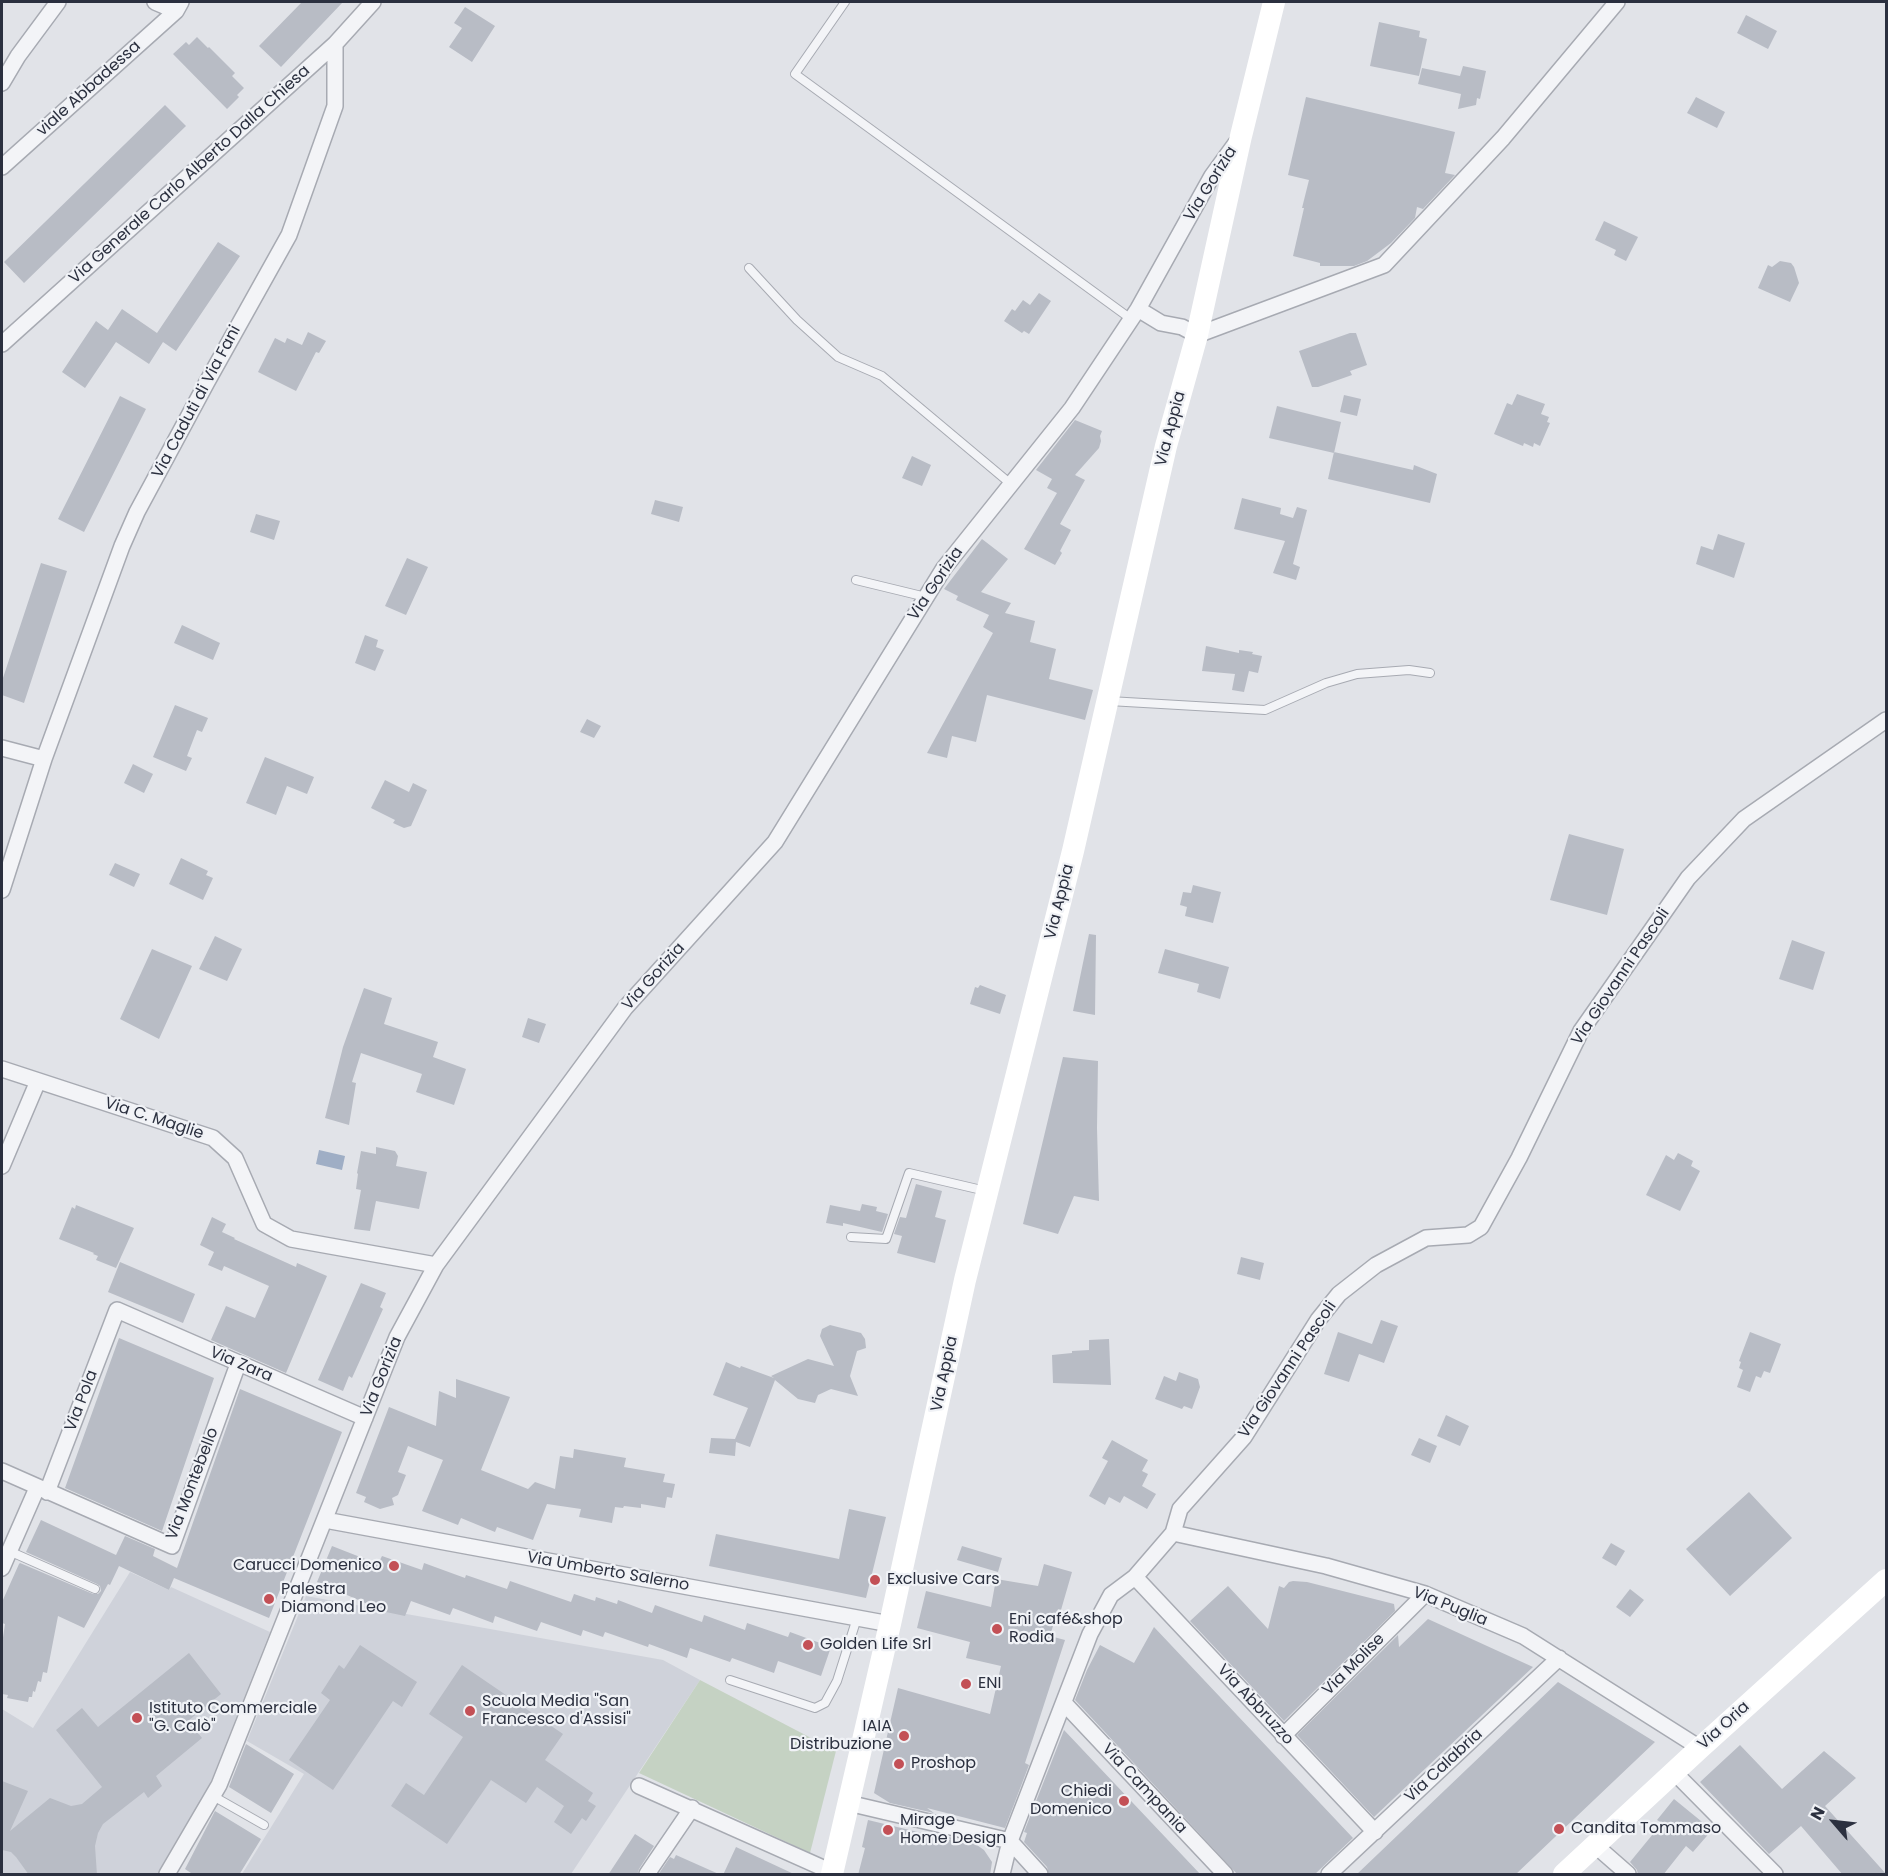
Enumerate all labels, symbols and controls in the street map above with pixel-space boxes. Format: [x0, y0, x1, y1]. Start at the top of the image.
street label: viale Abbadessa [33, 37, 145, 141]
street label: Via Generale Carlo Alberto Dalla Chiesa [66, 62, 314, 288]
street label: Via Gorizia [1180, 143, 1242, 225]
street label: Via Caduti di Via Fani [149, 322, 245, 482]
street label: Via Appia [1152, 389, 1190, 469]
street label: Via Gorizia [904, 544, 968, 624]
street label: Via Appia [1041, 862, 1079, 942]
street label: Via Giovanni Pascoli [1568, 905, 1674, 1049]
street label: Via Gorizia [619, 939, 689, 1015]
street label: Via C. Maglie [102, 1094, 206, 1144]
street label: Via Giovanni Pascoli [1235, 1298, 1341, 1442]
street label: Via Gorizia [357, 1334, 407, 1420]
street label: Via Appia [928, 1334, 962, 1414]
street label: Via Zara [207, 1343, 275, 1387]
street label: Via Pola [62, 1368, 102, 1434]
street label: Via Montebello [163, 1425, 223, 1543]
street label: Via Umberto Salerno [525, 1548, 691, 1596]
place label: Carucci Domenico [233, 1556, 382, 1576]
marker: Carucci Domenico [387, 1559, 401, 1573]
place label: Exclusive Cars [887, 1570, 1000, 1590]
marker: Exclusive Cars [868, 1573, 882, 1587]
place label: Palestra Diamond Leo [281, 1580, 386, 1618]
street label: Via Puglia [1410, 1583, 1490, 1631]
marker: Palestra Diamond Leo [262, 1592, 276, 1606]
place label: Eni café&shop Rodia [1009, 1610, 1123, 1648]
marker: Eni café&shop Rodia [990, 1622, 1004, 1636]
street label: Via Molise [1319, 1630, 1389, 1700]
place label: Golden Life Srl [820, 1635, 931, 1655]
marker: Golden Life Srl [801, 1638, 815, 1652]
street label: Via Abbruzzo [1213, 1661, 1297, 1749]
place label: ENI [978, 1674, 1001, 1694]
marker: ENI [959, 1677, 973, 1691]
place label: Scuola Media "San Francesco d'Assisi" [482, 1692, 631, 1730]
street label: Via Oria [1694, 1698, 1754, 1754]
place label: Istituto Commerciale "G. Calò" [149, 1699, 317, 1737]
marker: Scuola Media "San Francesco d'Assisi" [463, 1704, 477, 1718]
marker: Istituto Commerciale "G. Calò" [130, 1711, 144, 1725]
place label: IAIA Distribuzione [790, 1717, 892, 1755]
street label: Via Calabria [1401, 1725, 1487, 1807]
marker: IAIA Distribuzione [897, 1729, 911, 1743]
street label: Via Campania [1097, 1740, 1191, 1838]
place label: Proshop [911, 1754, 976, 1774]
marker: Proshop [892, 1757, 906, 1771]
place label: Chiedi Domenico [1030, 1782, 1112, 1820]
north arrow [1804, 1792, 1864, 1852]
marker: Chiedi Domenico [1117, 1794, 1131, 1808]
text: N [1805, 1803, 1831, 1824]
place label: Mirage Home Design [900, 1811, 1007, 1849]
place label: Candita Tommaso [1571, 1819, 1721, 1839]
marker: Candita Tommaso [1552, 1822, 1566, 1836]
marker: Mirage Home Design [881, 1823, 895, 1837]

